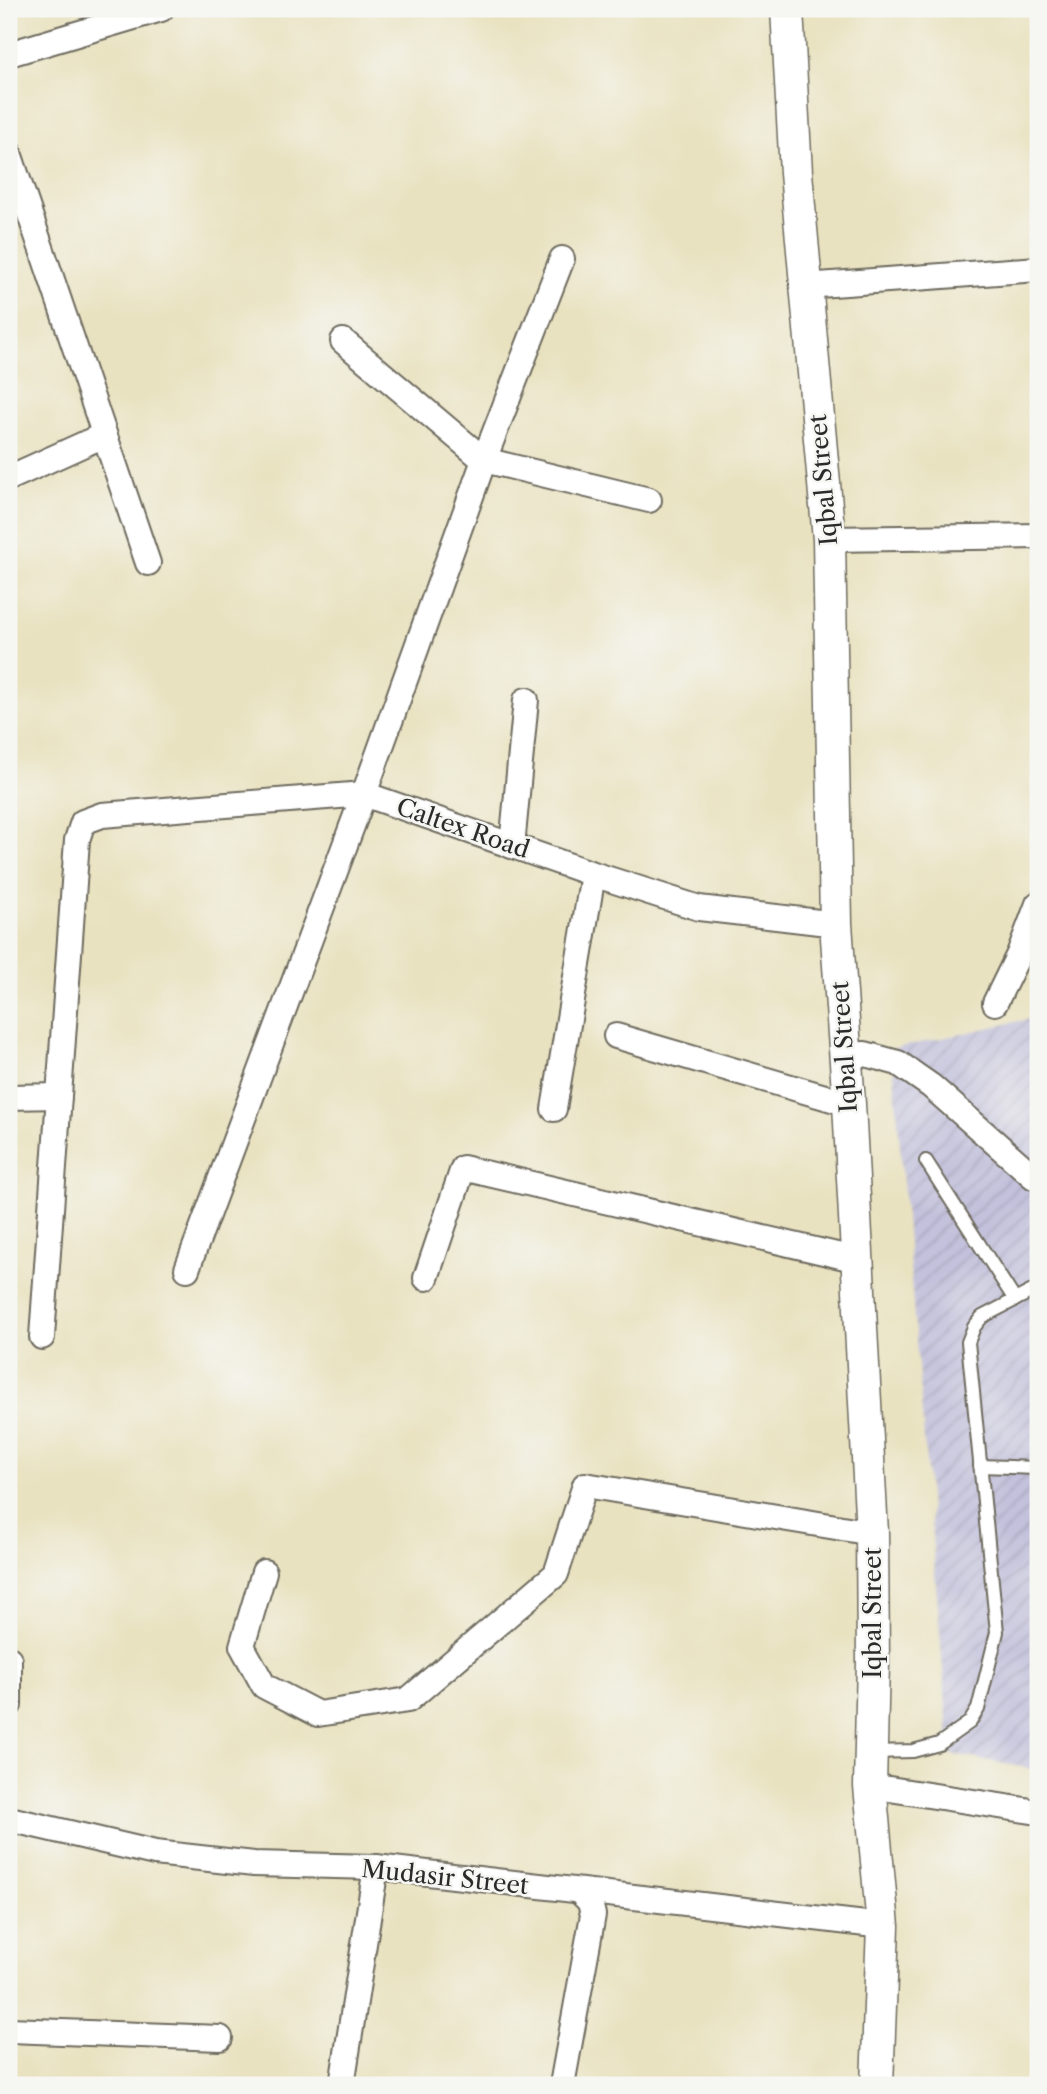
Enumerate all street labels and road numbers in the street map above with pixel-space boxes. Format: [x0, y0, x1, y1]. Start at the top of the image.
street label: Iqbal Street [803, 413, 843, 547]
street label: Caltex Road [393, 792, 534, 864]
street label: Iqbal Street [825, 980, 863, 1114]
street label: Iqbal Street [858, 1547, 887, 1679]
street label: Mudasir Street [360, 1854, 530, 1900]

